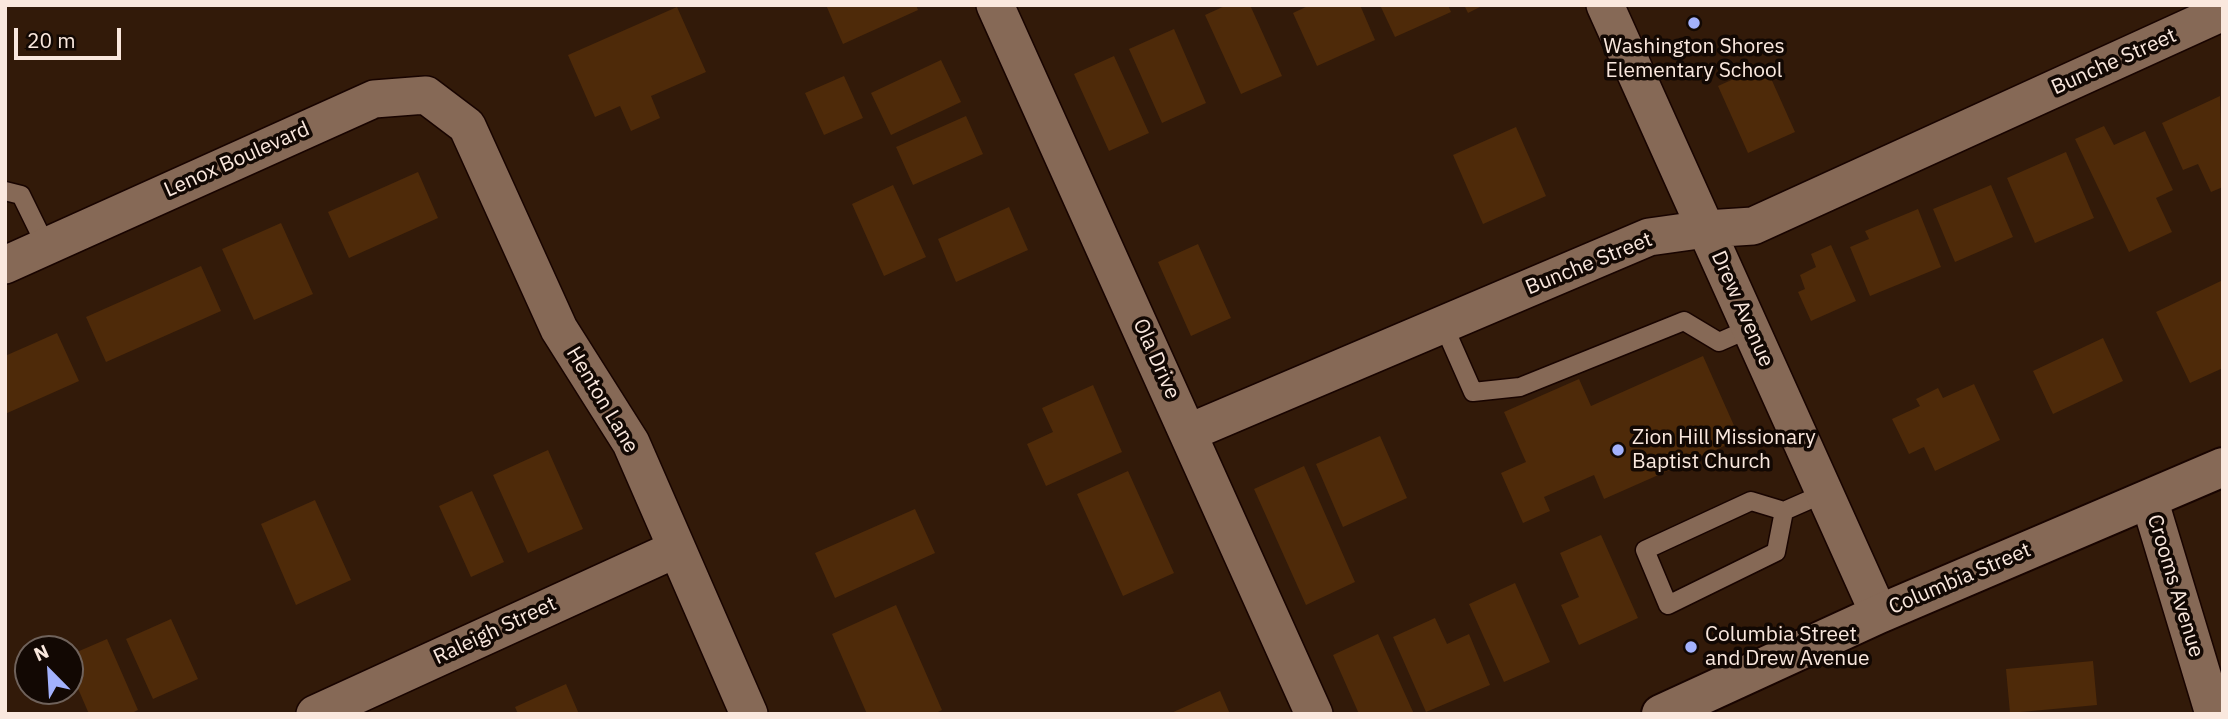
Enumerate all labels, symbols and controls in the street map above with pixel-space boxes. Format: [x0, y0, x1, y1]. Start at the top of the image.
scale bar [18, 14, 124, 58]
marker: Washington Shores Elementary School [1686, 15, 1702, 31]
street label: Bunche Street [2048, 23, 2180, 101]
text: 20 m [27, 26, 76, 54]
place label: Washington Shores Elementary School [1603, 34, 1785, 84]
street label: Lenox Boulevard [160, 117, 314, 203]
street label: Bunche Street [1522, 227, 1656, 301]
street label: Drew Avenue [1705, 247, 1779, 371]
street label: Ola Drive [1127, 315, 1185, 403]
street label: Henton Lane [560, 342, 644, 458]
place label: Zion Hill Missionary Baptist Church [1632, 425, 1816, 475]
marker: Zion Hill Missionary Baptist Church [1610, 442, 1626, 458]
street label: Crooms Avenue [2141, 512, 2209, 660]
street label: Columbia Street [1885, 538, 2035, 620]
street label: Raleigh Street [430, 592, 560, 670]
place label: Columbia Street and Drew Avenue [1705, 622, 1870, 672]
north arrow [14, 635, 84, 705]
text: N [30, 639, 52, 666]
marker: Columbia Street and Drew Avenue [1683, 639, 1699, 655]

